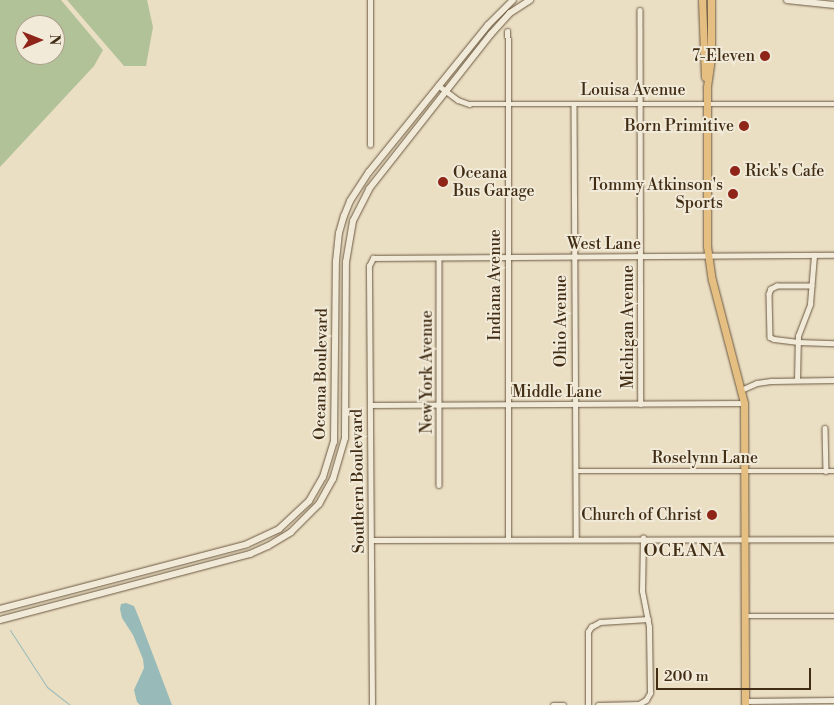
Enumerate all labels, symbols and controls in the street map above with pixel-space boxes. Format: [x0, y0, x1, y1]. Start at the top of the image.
north arrow [15, 15, 65, 65]
text: N [45, 34, 63, 45]
place label: 7-Eleven [692, 46, 755, 66]
marker: 7-Eleven [759, 50, 771, 62]
street label: Louisa Avenue [580, 80, 686, 100]
place label: Born Primitive [624, 116, 734, 136]
marker: Born Primitive [738, 120, 750, 132]
place label: Rick's Cafe [745, 161, 824, 181]
place label: Oceana Bus Garage [453, 163, 535, 201]
marker: Rick's Cafe [729, 165, 741, 177]
place label: Tommy Atkinson's Sports [589, 175, 723, 213]
marker: Oceana Bus Garage [437, 176, 449, 188]
marker: Tommy Atkinson's Sports [727, 188, 739, 200]
street label: Indiana Avenue [485, 229, 505, 341]
street label: West Lane [567, 234, 641, 254]
street label: Michigan Avenue [618, 265, 638, 389]
street label: Ohio Avenue [551, 275, 571, 367]
street label: Oceana Boulevard [310, 308, 332, 440]
street label: New York Avenue [417, 310, 437, 434]
street label: Middle Lane [512, 382, 602, 402]
street label: Southern Boulevard [347, 408, 369, 554]
street label: Roselynn Lane [652, 448, 758, 468]
place label: Church of Christ [581, 505, 702, 525]
marker: Church of Christ [706, 509, 718, 521]
district label: OCEANA [643, 540, 727, 562]
scale bar [659, 658, 814, 690]
text: 200 m [664, 667, 709, 686]

